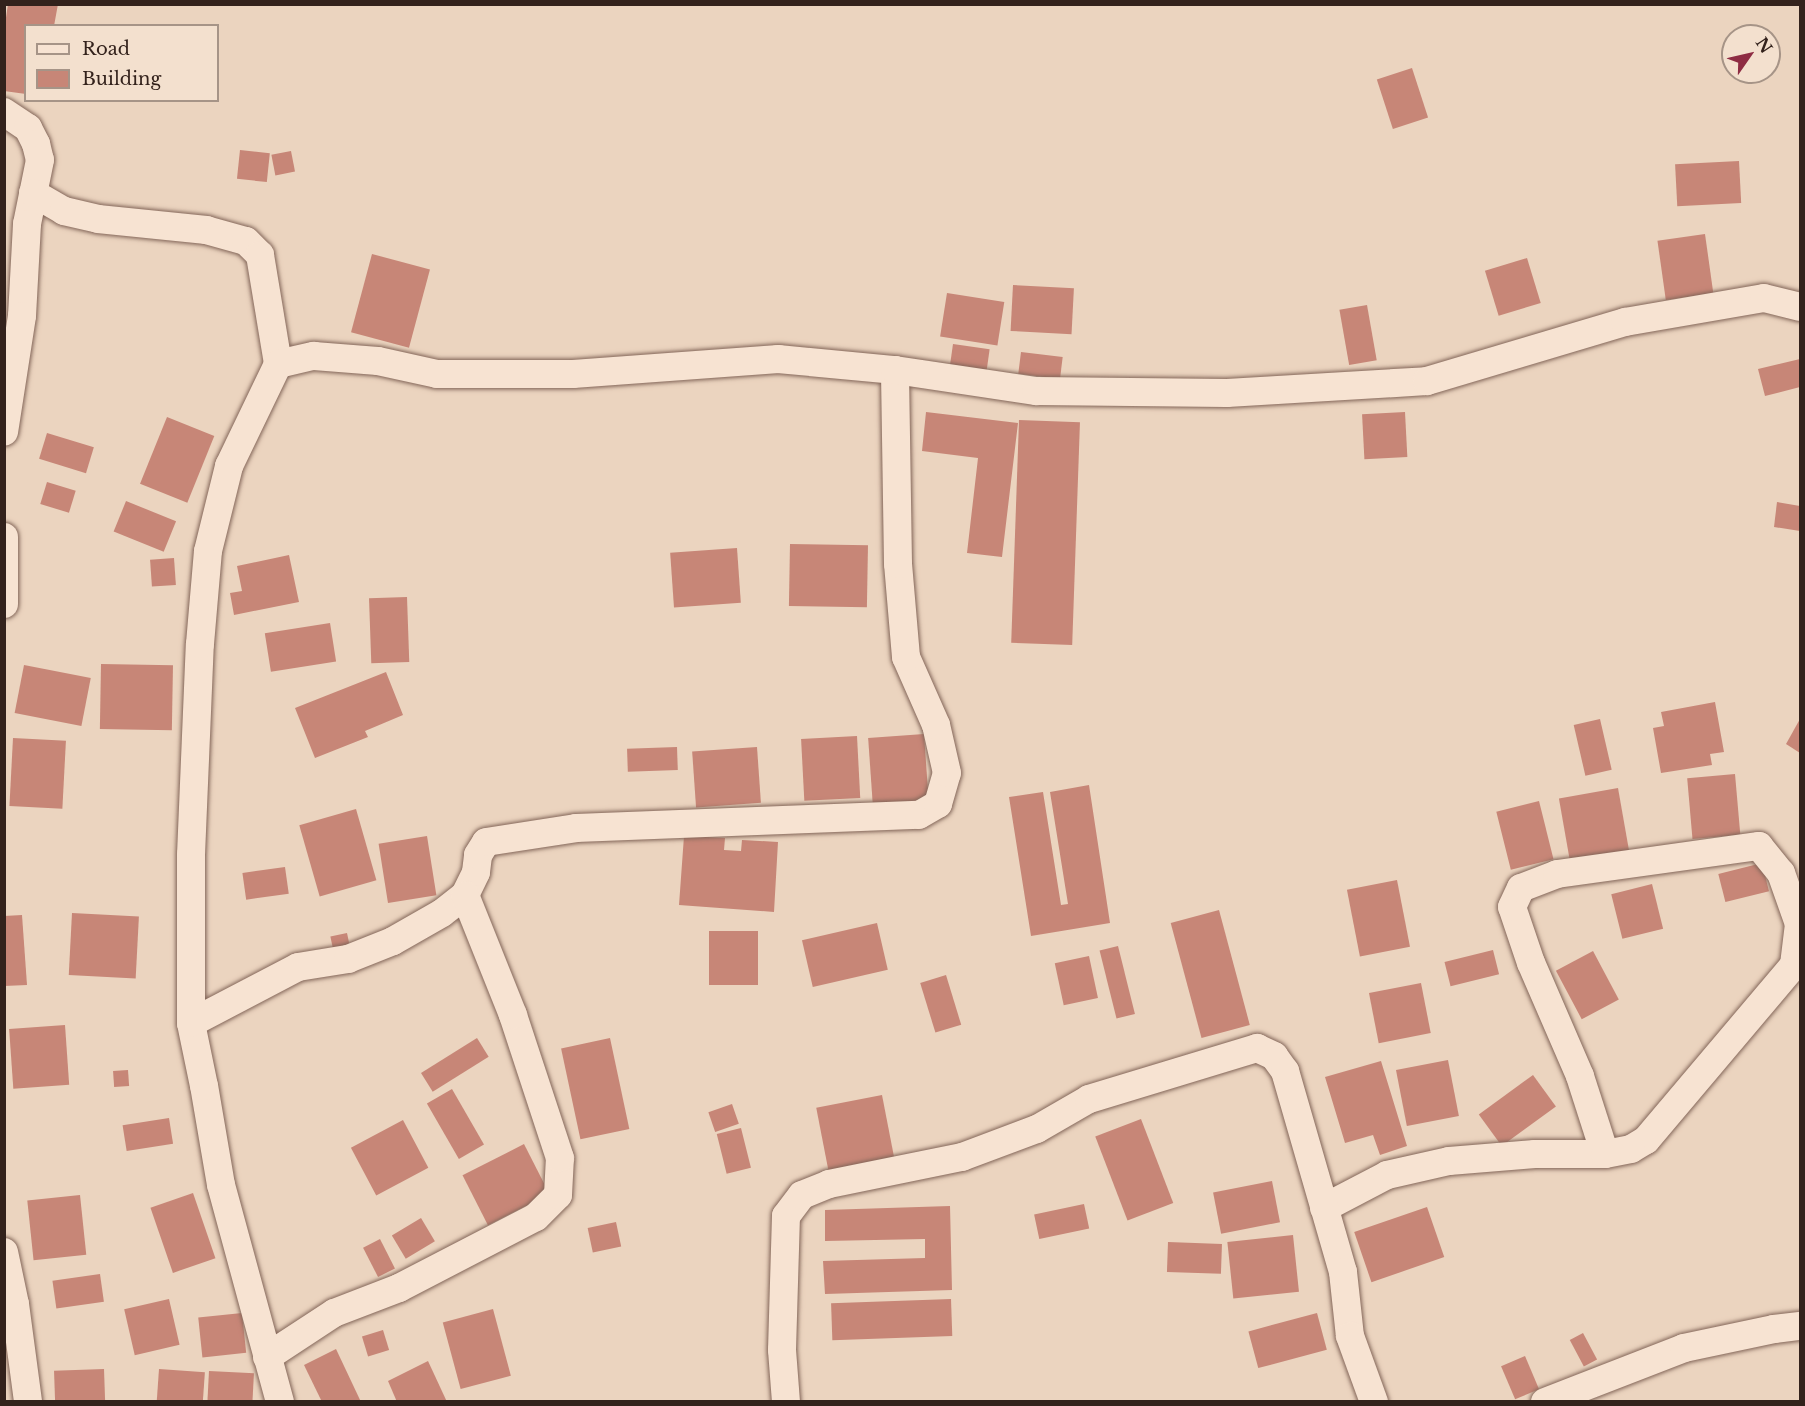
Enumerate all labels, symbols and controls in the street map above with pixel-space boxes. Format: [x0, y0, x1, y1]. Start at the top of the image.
legend [24, 24, 219, 102]
north arrow [1721, 24, 1781, 84]
text: N [1752, 33, 1777, 57]
text: Road [82, 38, 130, 60]
text: Building [82, 68, 161, 90]

